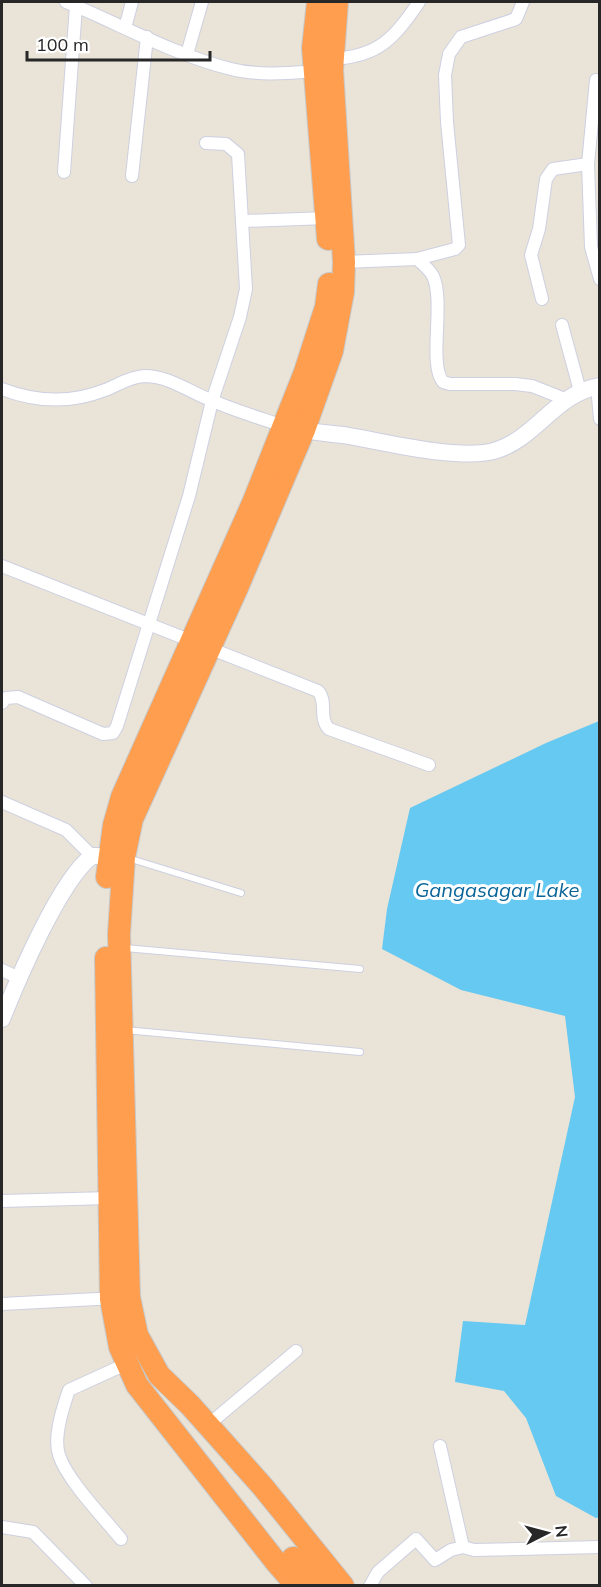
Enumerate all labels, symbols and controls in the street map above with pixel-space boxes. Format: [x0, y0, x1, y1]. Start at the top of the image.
scale bar [27, 24, 210, 62]
text: 100 m [36, 33, 89, 56]
water label: Gangasagar Lake [415, 877, 579, 902]
north arrow [517, 1503, 577, 1563]
text: N [551, 1524, 572, 1538]

